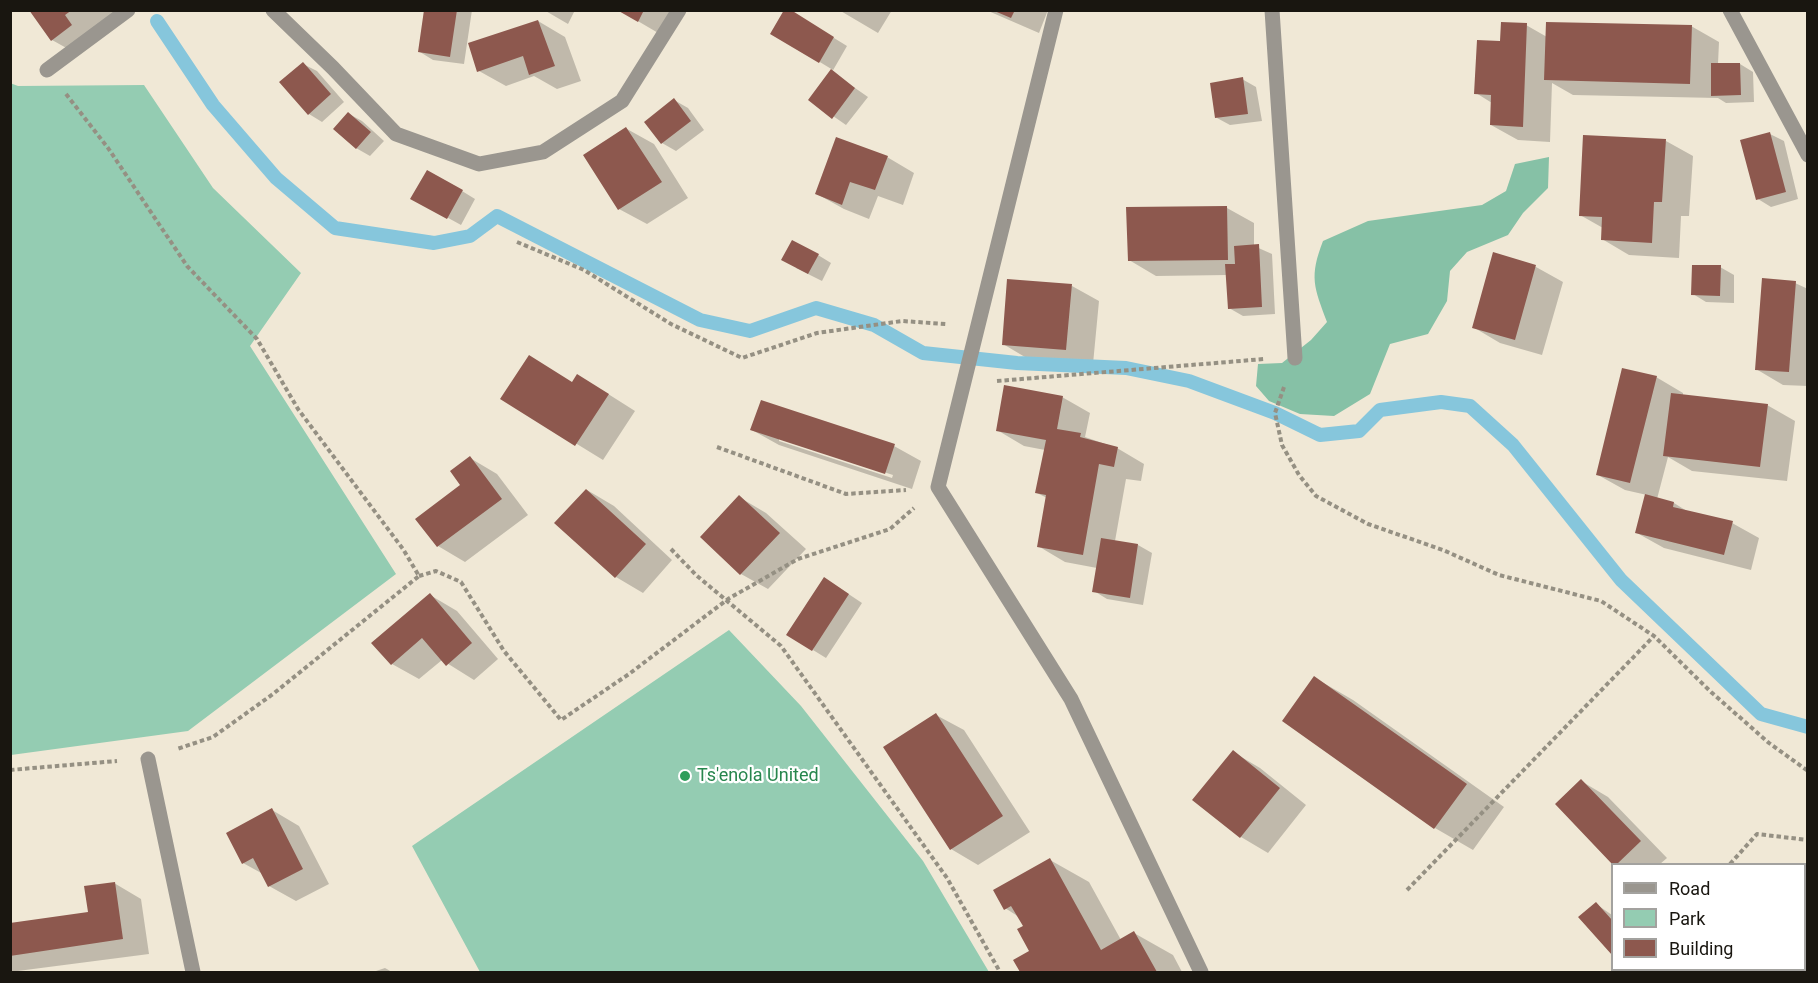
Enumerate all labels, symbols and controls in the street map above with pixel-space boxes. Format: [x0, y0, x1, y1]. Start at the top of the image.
place label: Ts'enola United [697, 765, 819, 787]
marker: Ts'enola United [678, 769, 692, 783]
legend [1611, 863, 1806, 971]
text: Road [1669, 878, 1710, 899]
text: Park [1669, 908, 1705, 929]
text: Building [1669, 938, 1733, 959]

